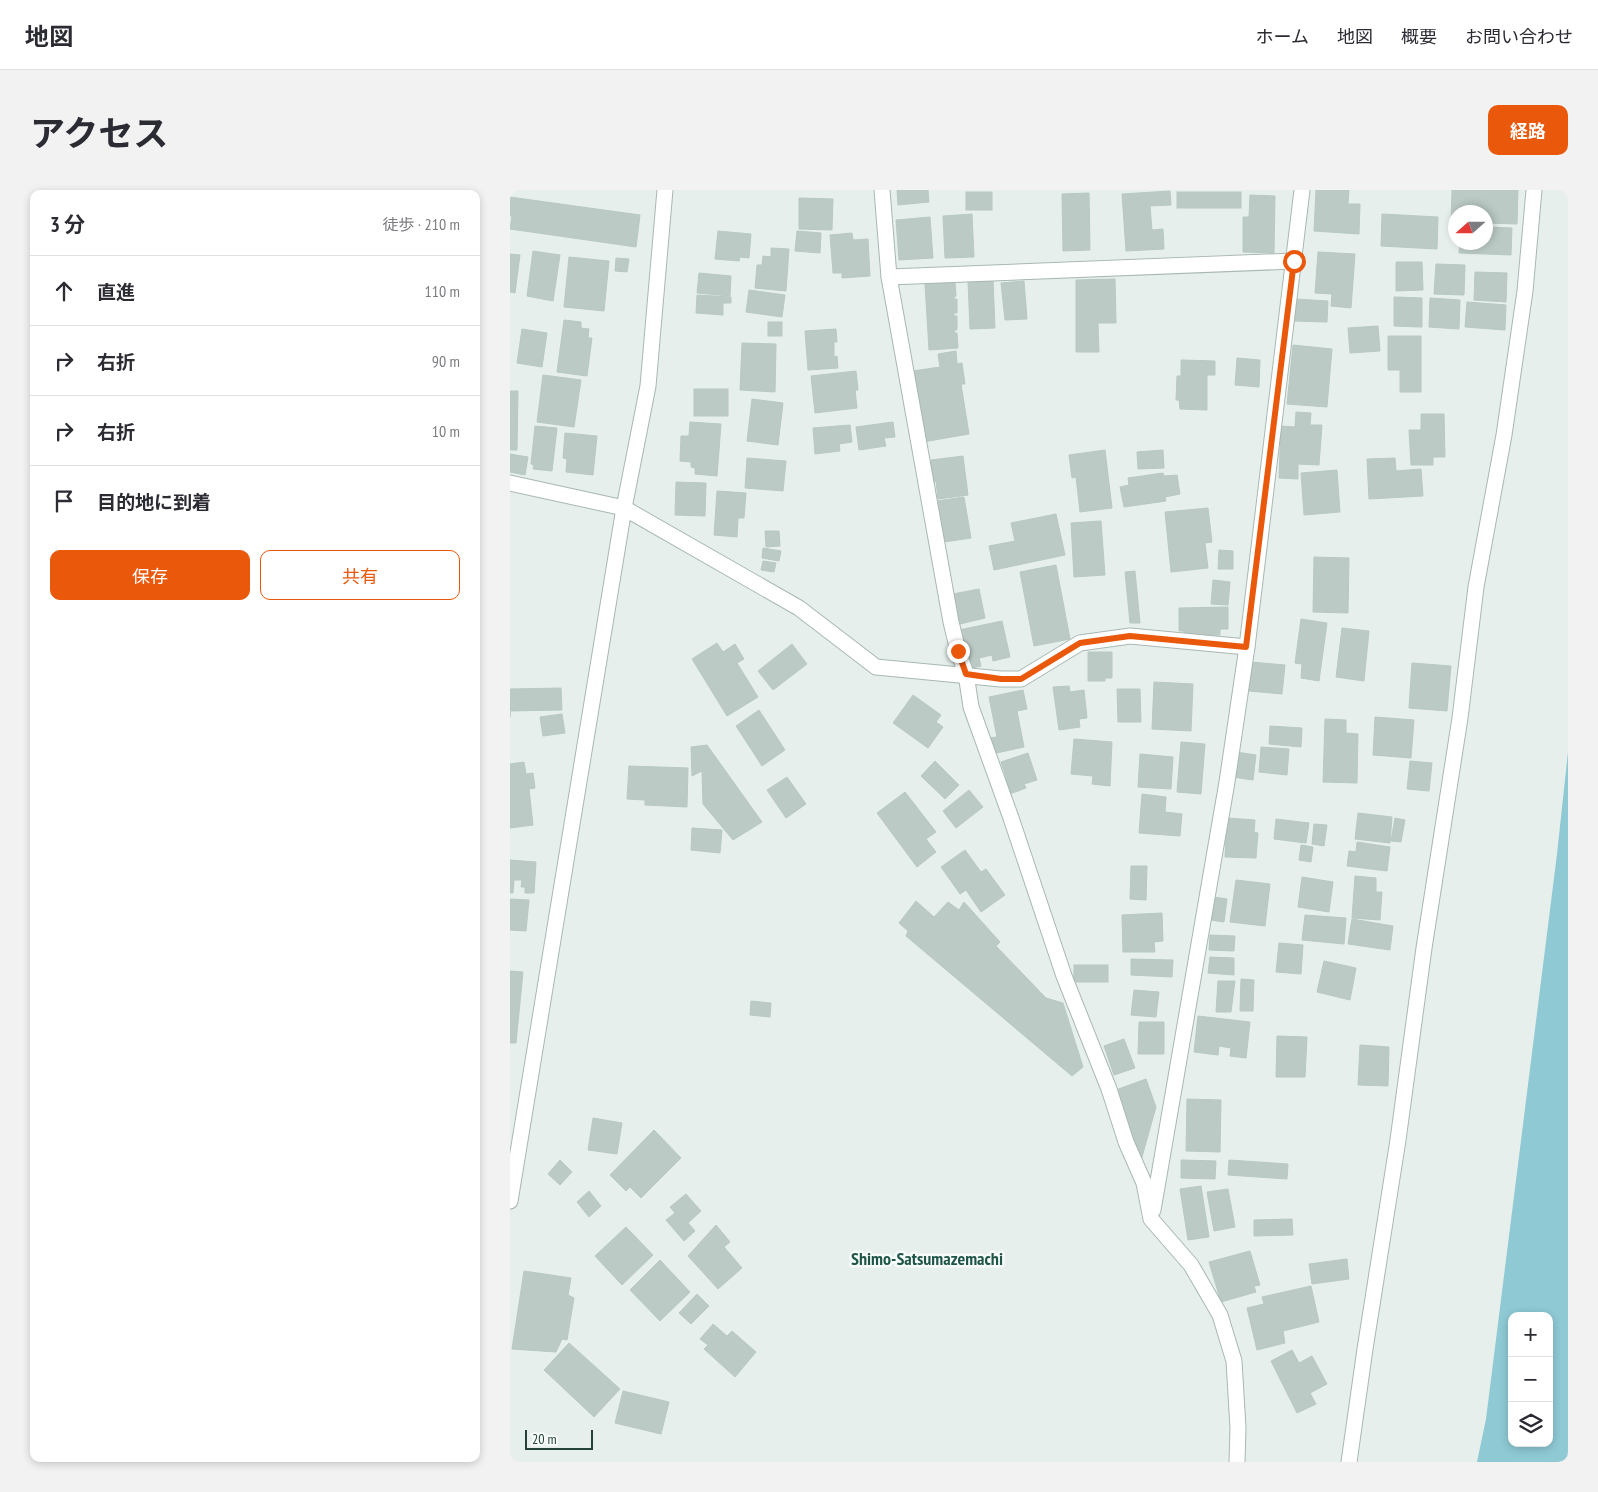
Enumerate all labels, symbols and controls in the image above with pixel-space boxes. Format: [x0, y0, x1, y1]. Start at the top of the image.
text: 地図 [25, 21, 73, 52]
text: ホーム [1256, 25, 1309, 48]
text: 地図 [1337, 25, 1373, 48]
text: 概要 [1401, 25, 1437, 48]
text: お問い合わせ [1465, 25, 1573, 48]
button: 経路 [1488, 105, 1568, 155]
text: アクセス [30, 110, 168, 156]
north arrow [1448, 205, 1493, 250]
text: 3 分 [50, 211, 85, 238]
text: 徒歩 · 210 m [382, 214, 460, 234]
route start [1283, 250, 1306, 273]
icon: ahead [50, 277, 78, 305]
text: 直進 [97, 280, 135, 304]
text: 110 m [425, 281, 460, 301]
icon: right [50, 347, 78, 375]
text: 右折 [97, 350, 135, 374]
text: 90 m [432, 351, 460, 371]
icon: right [50, 417, 78, 445]
text: 右折 [97, 420, 135, 444]
text: 10 m [432, 421, 460, 441]
icon: arrive [50, 487, 78, 515]
text: 目的地に到着 [97, 490, 211, 514]
button: 保存 [50, 550, 250, 600]
button: 共有 [260, 550, 460, 600]
route end [947, 640, 970, 663]
district label: Shimo-Satsumazemachi [851, 1247, 1003, 1270]
map controls [1508, 1312, 1553, 1447]
button: + [1508, 1312, 1553, 1357]
button: − [1508, 1357, 1553, 1402]
button: layers [1508, 1402, 1553, 1447]
scale bar [525, 1427, 592, 1450]
text: 20 m [532, 1430, 557, 1448]

